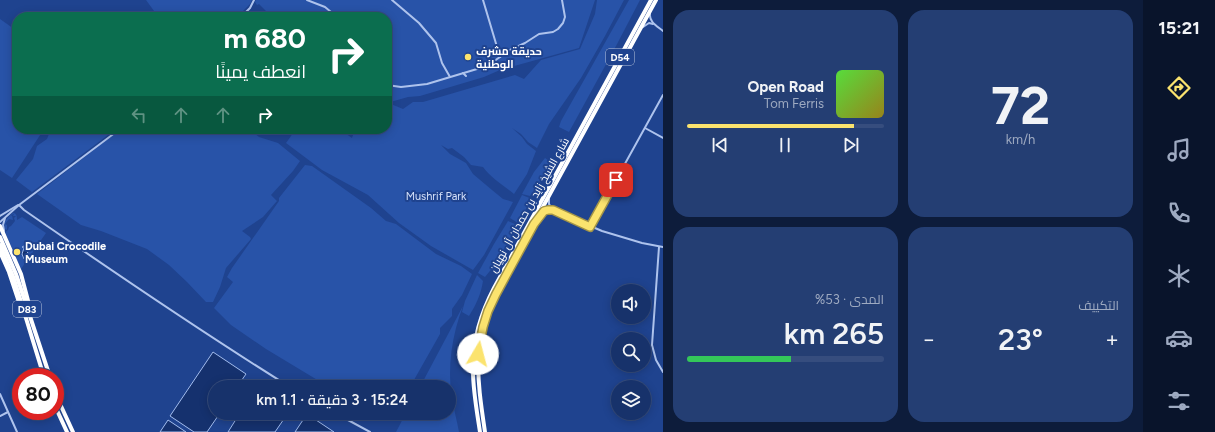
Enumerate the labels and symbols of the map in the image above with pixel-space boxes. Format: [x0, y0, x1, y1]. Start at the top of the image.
place label: حديقة مشرف الوطنية [476, 45, 542, 72]
road number: D54 [606, 49, 634, 65]
marker: حديقة مشرف الوطنية [463, 52, 473, 62]
street label: شارع الشيخ زايد بن حمدان آل نهيان [487, 135, 573, 276]
pin [599, 163, 633, 197]
park label: Mushrif Park [406, 190, 467, 203]
place label: Dubai Crocodile Museum [25, 240, 106, 266]
marker: Dubai Crocodile Museum [12, 247, 22, 257]
road number: D83 [13, 301, 41, 317]
position arrow [457, 333, 499, 375]
speed limit sign: 80 [12, 368, 64, 420]

